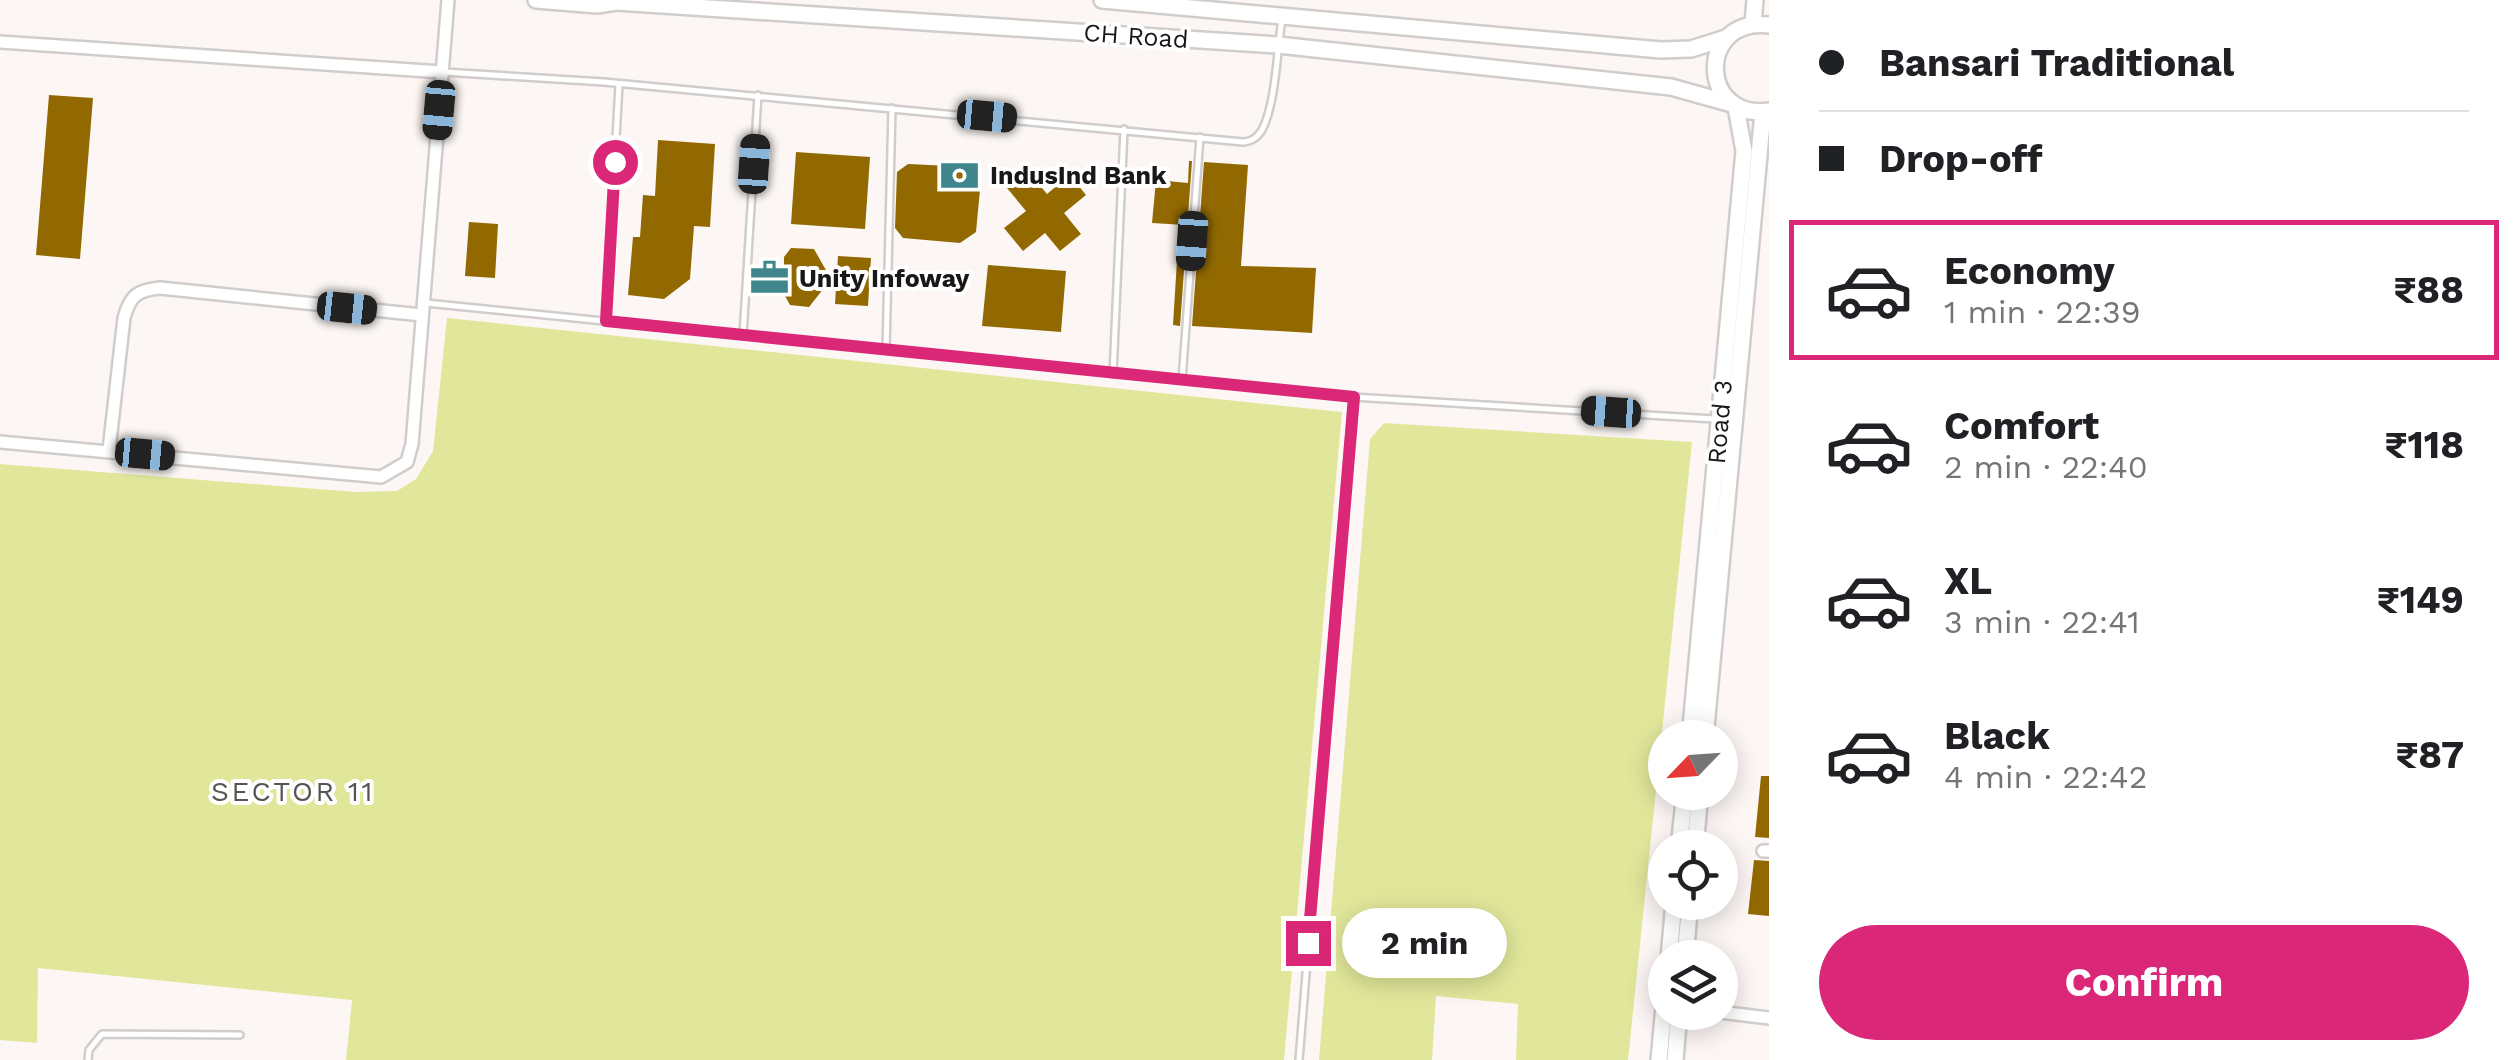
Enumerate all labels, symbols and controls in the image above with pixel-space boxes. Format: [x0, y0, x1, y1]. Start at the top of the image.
street label: CH Road [1083, 18, 1189, 54]
text: Bansari Traditional [1879, 41, 2234, 85]
car [421, 79, 457, 141]
car [956, 98, 1018, 134]
car [737, 133, 771, 195]
text: Drop-off [1879, 137, 2043, 181]
route start [593, 140, 638, 185]
bank icon: IndusInd Bank [939, 154, 981, 196]
place label: IndusInd Bank [990, 161, 1167, 190]
car [1175, 210, 1209, 272]
icon: car [1824, 245, 1914, 335]
text: Economy [1944, 249, 2115, 293]
office icon: Unity Infoway [748, 257, 790, 299]
place label: Unity Infoway [799, 264, 970, 293]
text: ₹88 [2394, 268, 2464, 312]
car [316, 290, 378, 326]
text: 1 min · 22:39 [1944, 293, 2140, 331]
street label: Road 3 [1702, 379, 1738, 465]
car [1580, 395, 1642, 429]
icon: car [1824, 400, 1914, 490]
text: Comfort [1944, 404, 2099, 448]
text: ₹118 [2385, 423, 2464, 467]
car [114, 436, 176, 472]
text: 2 min · 22:40 [1944, 448, 2148, 486]
icon: car [1824, 555, 1914, 645]
text: XL [1944, 559, 1992, 603]
text: ₹149 [2377, 578, 2464, 622]
text: 3 min · 22:41 [1944, 603, 2140, 641]
icon: car [1824, 710, 1914, 800]
text: Black [1944, 714, 2050, 758]
north arrow [1648, 720, 1738, 810]
map controls [1648, 720, 1738, 1030]
text: ₹87 [2396, 733, 2464, 777]
text: 4 min · 22:42 [1944, 758, 2147, 796]
district label: SECTOR 11 [211, 775, 375, 808]
button: locate [1648, 830, 1738, 920]
callout: 2 min [1343, 908, 1508, 978]
route end [1286, 921, 1331, 966]
text: 2 min [1381, 924, 1468, 962]
button: Confirm [1819, 925, 2469, 1040]
button: layers [1648, 940, 1738, 1030]

